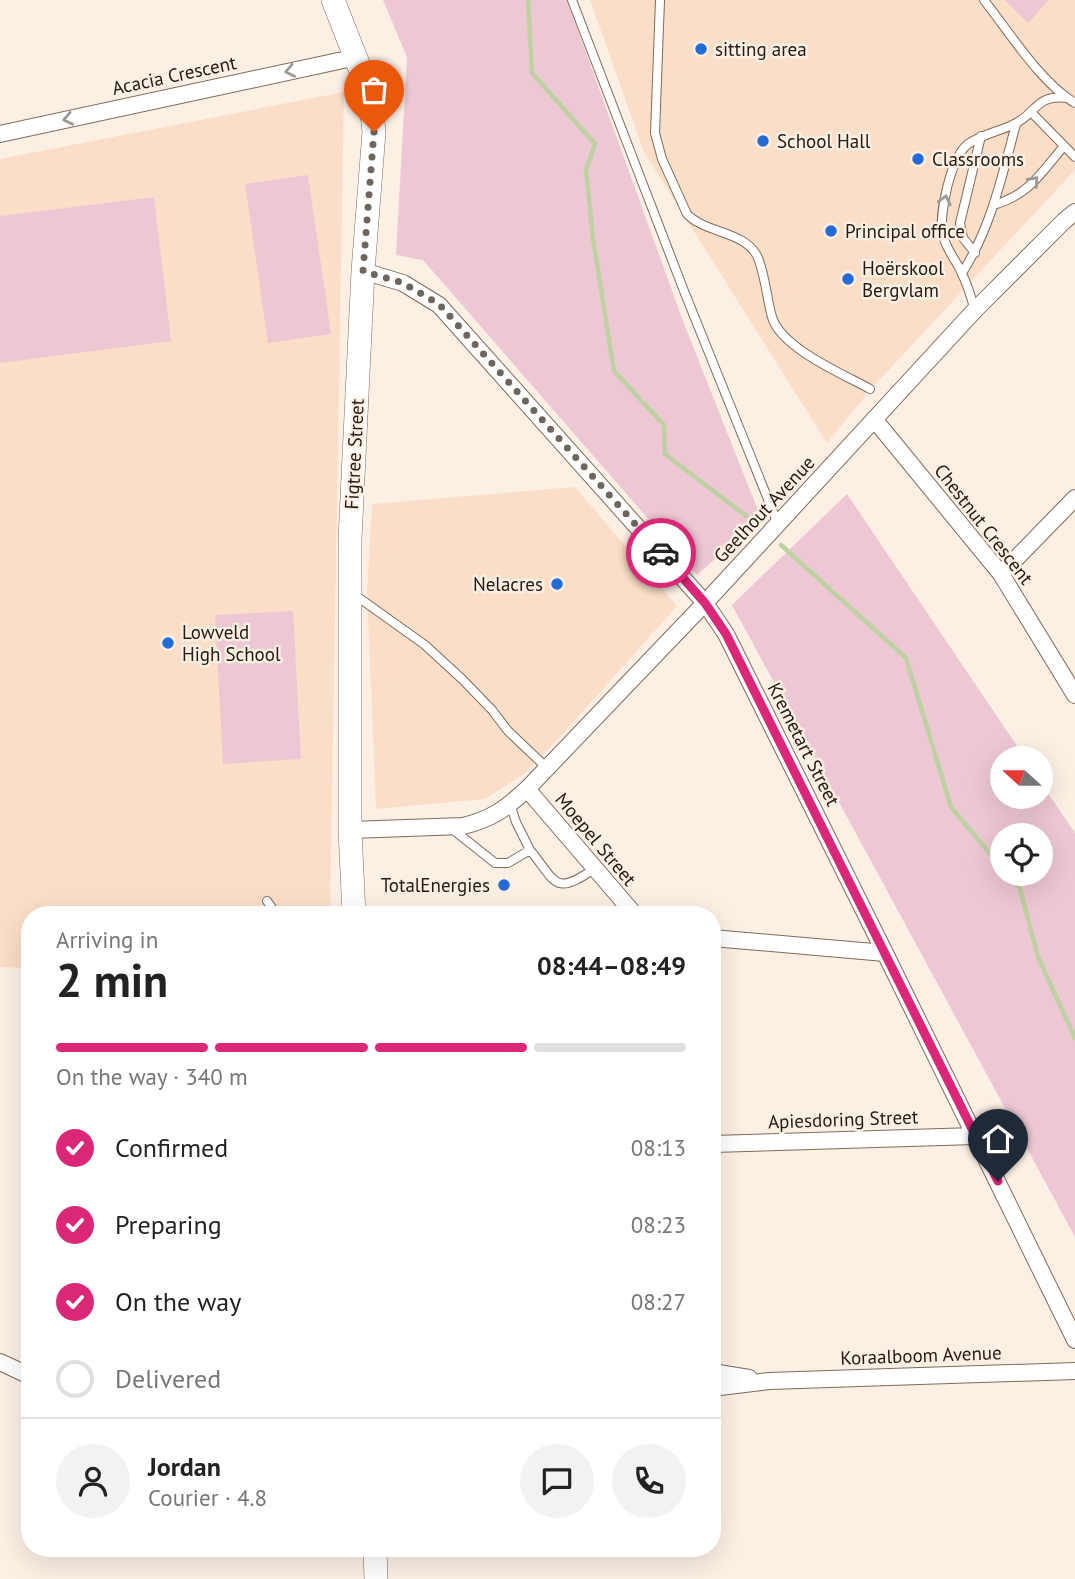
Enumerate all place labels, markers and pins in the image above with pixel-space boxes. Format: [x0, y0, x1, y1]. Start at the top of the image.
place label: sitting area [715, 37, 807, 61]
marker: sitting area [693, 41, 709, 57]
pin [344, 60, 404, 132]
place label: School Hall [777, 129, 871, 153]
marker: School Hall [755, 133, 771, 149]
place label: Classrooms [932, 147, 1024, 171]
marker: Classrooms [910, 151, 926, 167]
place label: Principal office [845, 219, 965, 243]
marker: Principal office [823, 223, 839, 239]
place label: Hoërskool Bergvlam [862, 256, 944, 302]
marker: Hoërskool Bergvlam [840, 271, 856, 287]
place label: Nelacres [473, 572, 543, 596]
marker: Nelacres [549, 576, 565, 592]
place label: Lowveld High School [182, 620, 281, 666]
marker: Lowveld High School [160, 635, 176, 651]
place label: TotalEnergies [381, 873, 490, 897]
marker: TotalEnergies [496, 877, 512, 893]
pin [968, 1109, 1028, 1181]

